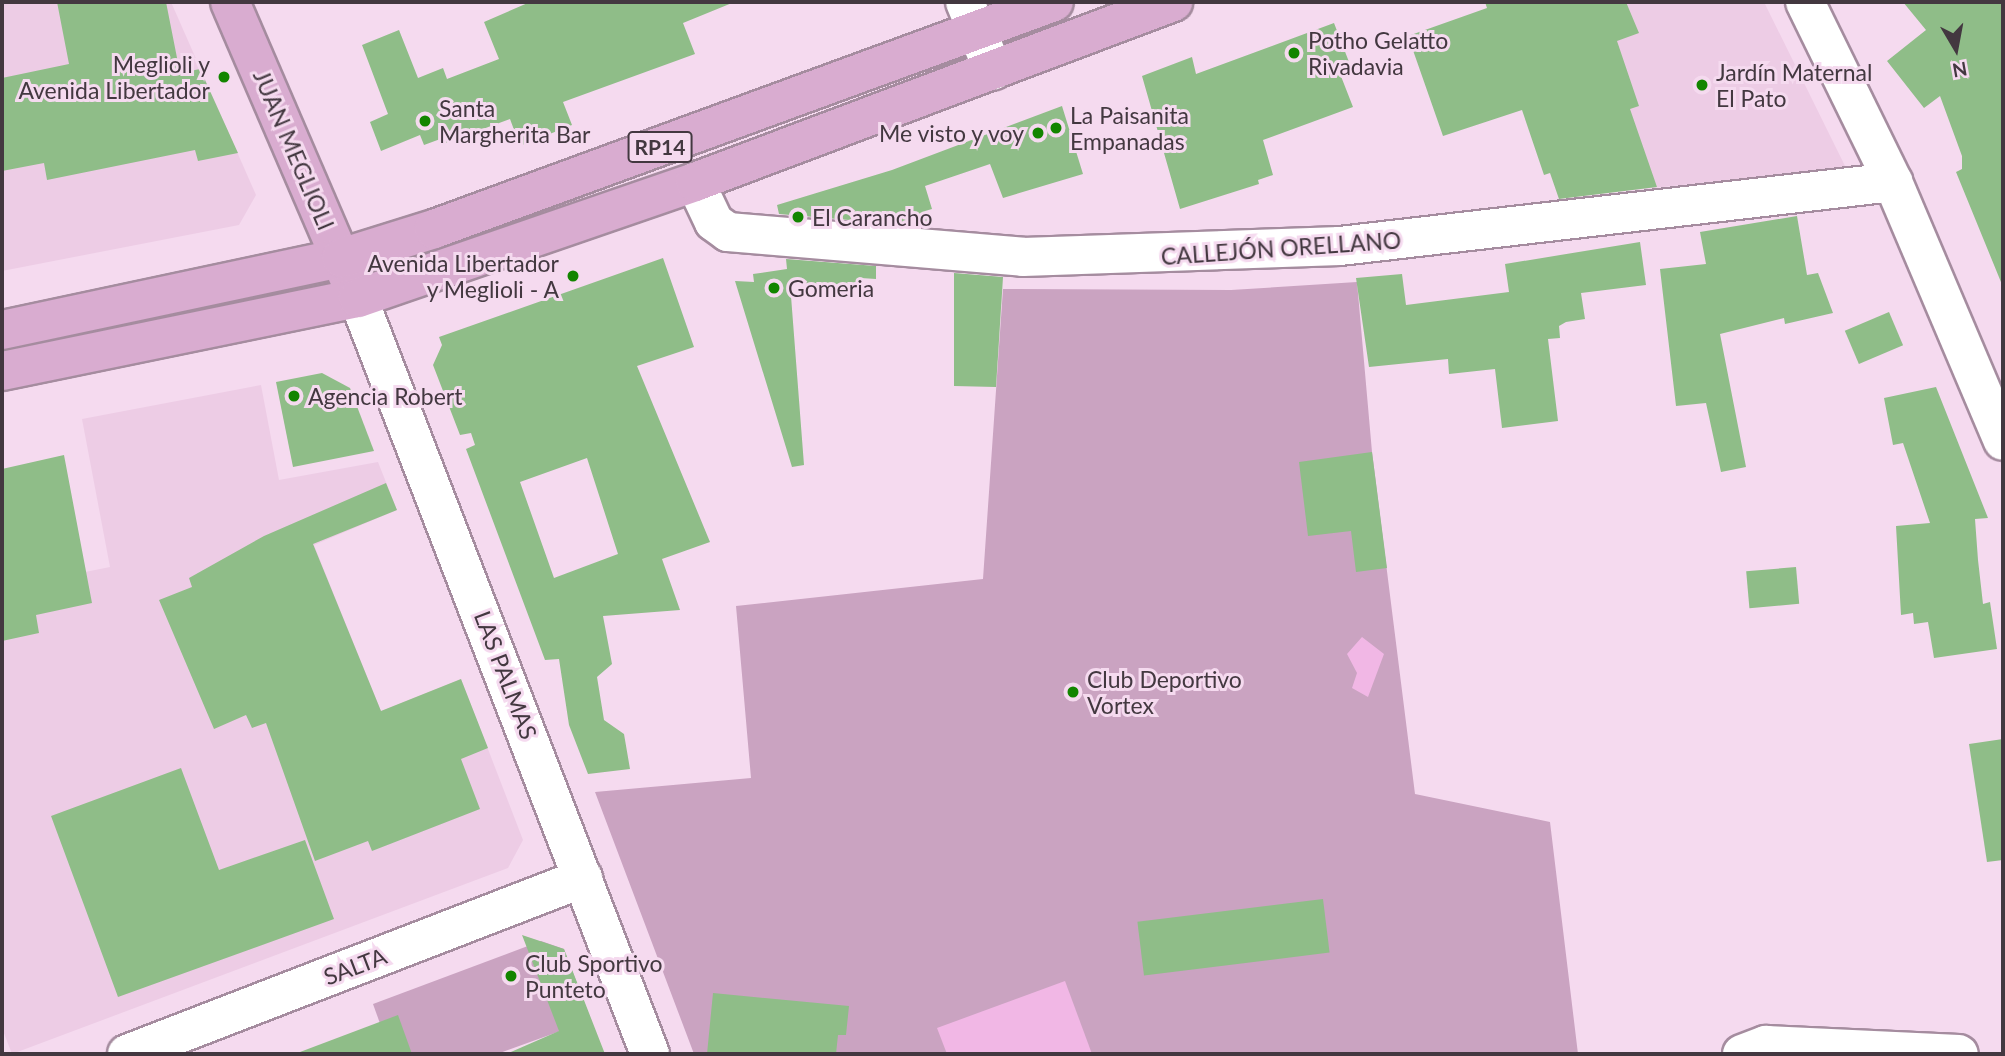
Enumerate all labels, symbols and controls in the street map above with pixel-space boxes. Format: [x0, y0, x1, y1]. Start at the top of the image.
north arrow [1921, 14, 1991, 84]
place label: Potho Gelatto Rivadavia [1308, 26, 1448, 80]
marker: Potho Gelatto Rivadavia [1286, 45, 1302, 61]
place label: Meglioli y Avenida Libertador [18, 50, 210, 104]
place label: Jardín Maternal El Pato [1716, 58, 1872, 112]
text: N [1951, 58, 1969, 83]
street label: JUAN MEGLIOLI [248, 66, 340, 234]
marker: Meglioli y Avenida Libertador [216, 69, 232, 85]
marker: Jardín Maternal El Pato [1694, 77, 1710, 93]
place label: Santa Margherita Bar [439, 94, 590, 148]
place label: La Paisanita Empanadas [1070, 101, 1189, 155]
marker: Santa Margherita Bar [417, 113, 433, 129]
place label: Me visto y voy [877, 119, 1024, 147]
marker: La Paisanita Empanadas [1048, 120, 1064, 136]
marker: Me visto y voy [1030, 125, 1046, 141]
road number: RP14 [627, 130, 693, 164]
place label: El Carancho [812, 203, 933, 231]
marker: El Carancho [790, 209, 806, 225]
street label: CALLEJÓN ORELLANO [1160, 226, 1402, 270]
place label: Avenida Libertador y Meglioli - A [367, 249, 559, 303]
marker: Avenida Libertador y Meglioli - A [565, 268, 581, 284]
place label: Gomeria [788, 274, 874, 302]
marker: Gomeria [766, 280, 782, 296]
place label: Agencia Robert [308, 382, 462, 410]
marker: Agencia Robert [286, 388, 302, 404]
street label: LAS PALMAS [469, 607, 543, 743]
place label: Club Deportivo Vortex [1087, 665, 1242, 719]
marker: Club Deportivo Vortex [1065, 684, 1081, 700]
street label: SALTA [320, 941, 390, 991]
place label: Club Sportivo Punteto [525, 949, 663, 1003]
marker: Club Sportivo Punteto [503, 968, 519, 984]

